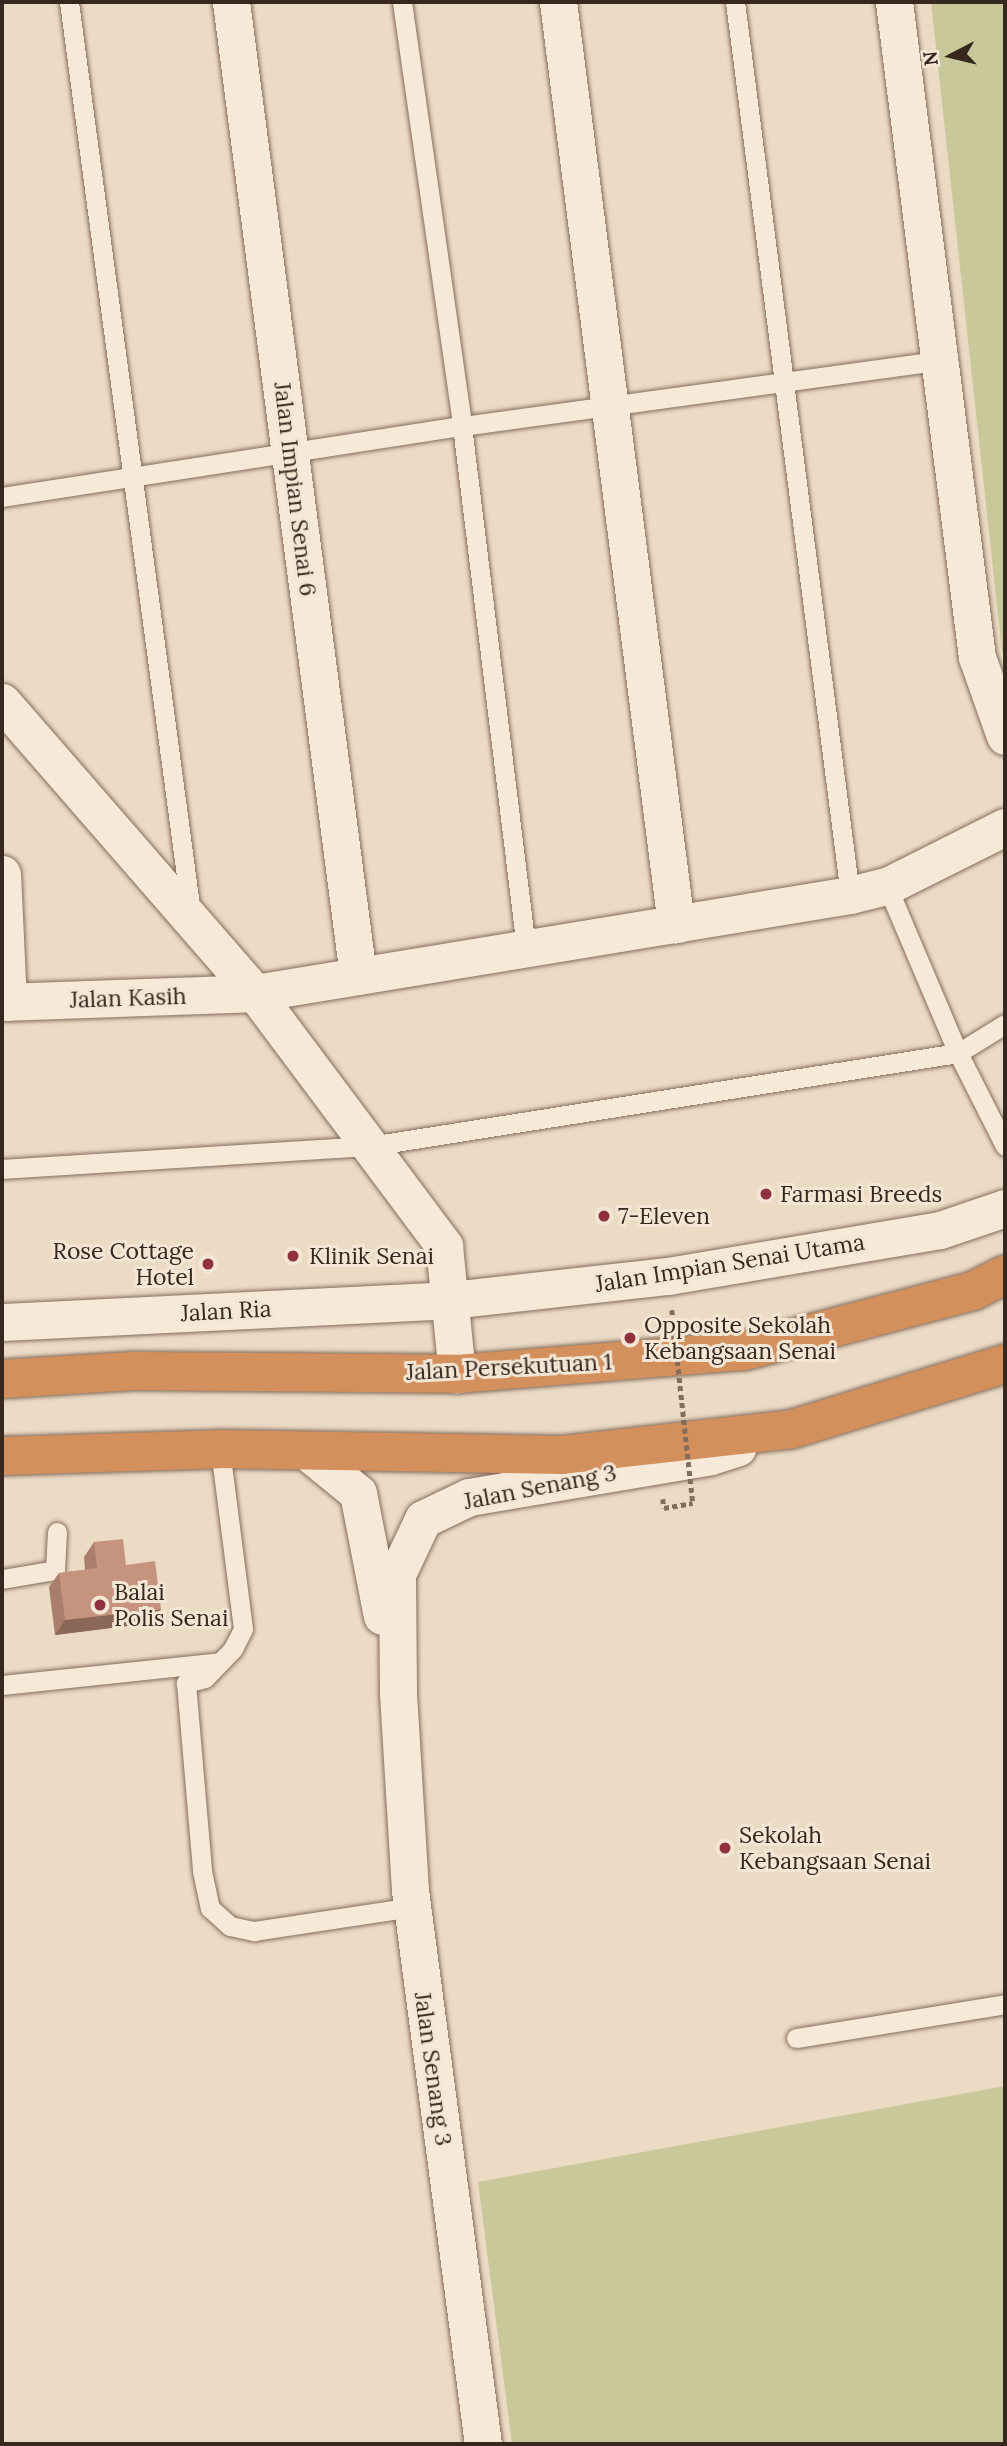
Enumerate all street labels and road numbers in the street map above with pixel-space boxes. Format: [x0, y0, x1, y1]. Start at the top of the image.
street label: Jalan Impian Senai 6 [268, 380, 322, 598]
street label: Jalan Kasih [69, 982, 187, 1014]
street label: Jalan Impian Senai Utama [593, 1228, 867, 1298]
street label: Jalan Ria [180, 1295, 272, 1327]
street label: Jalan Persekutuan 1 [405, 1348, 613, 1386]
street label: Jalan Senang 3 [461, 1459, 619, 1515]
street label: Jalan Senang 3 [409, 1990, 457, 2148]

